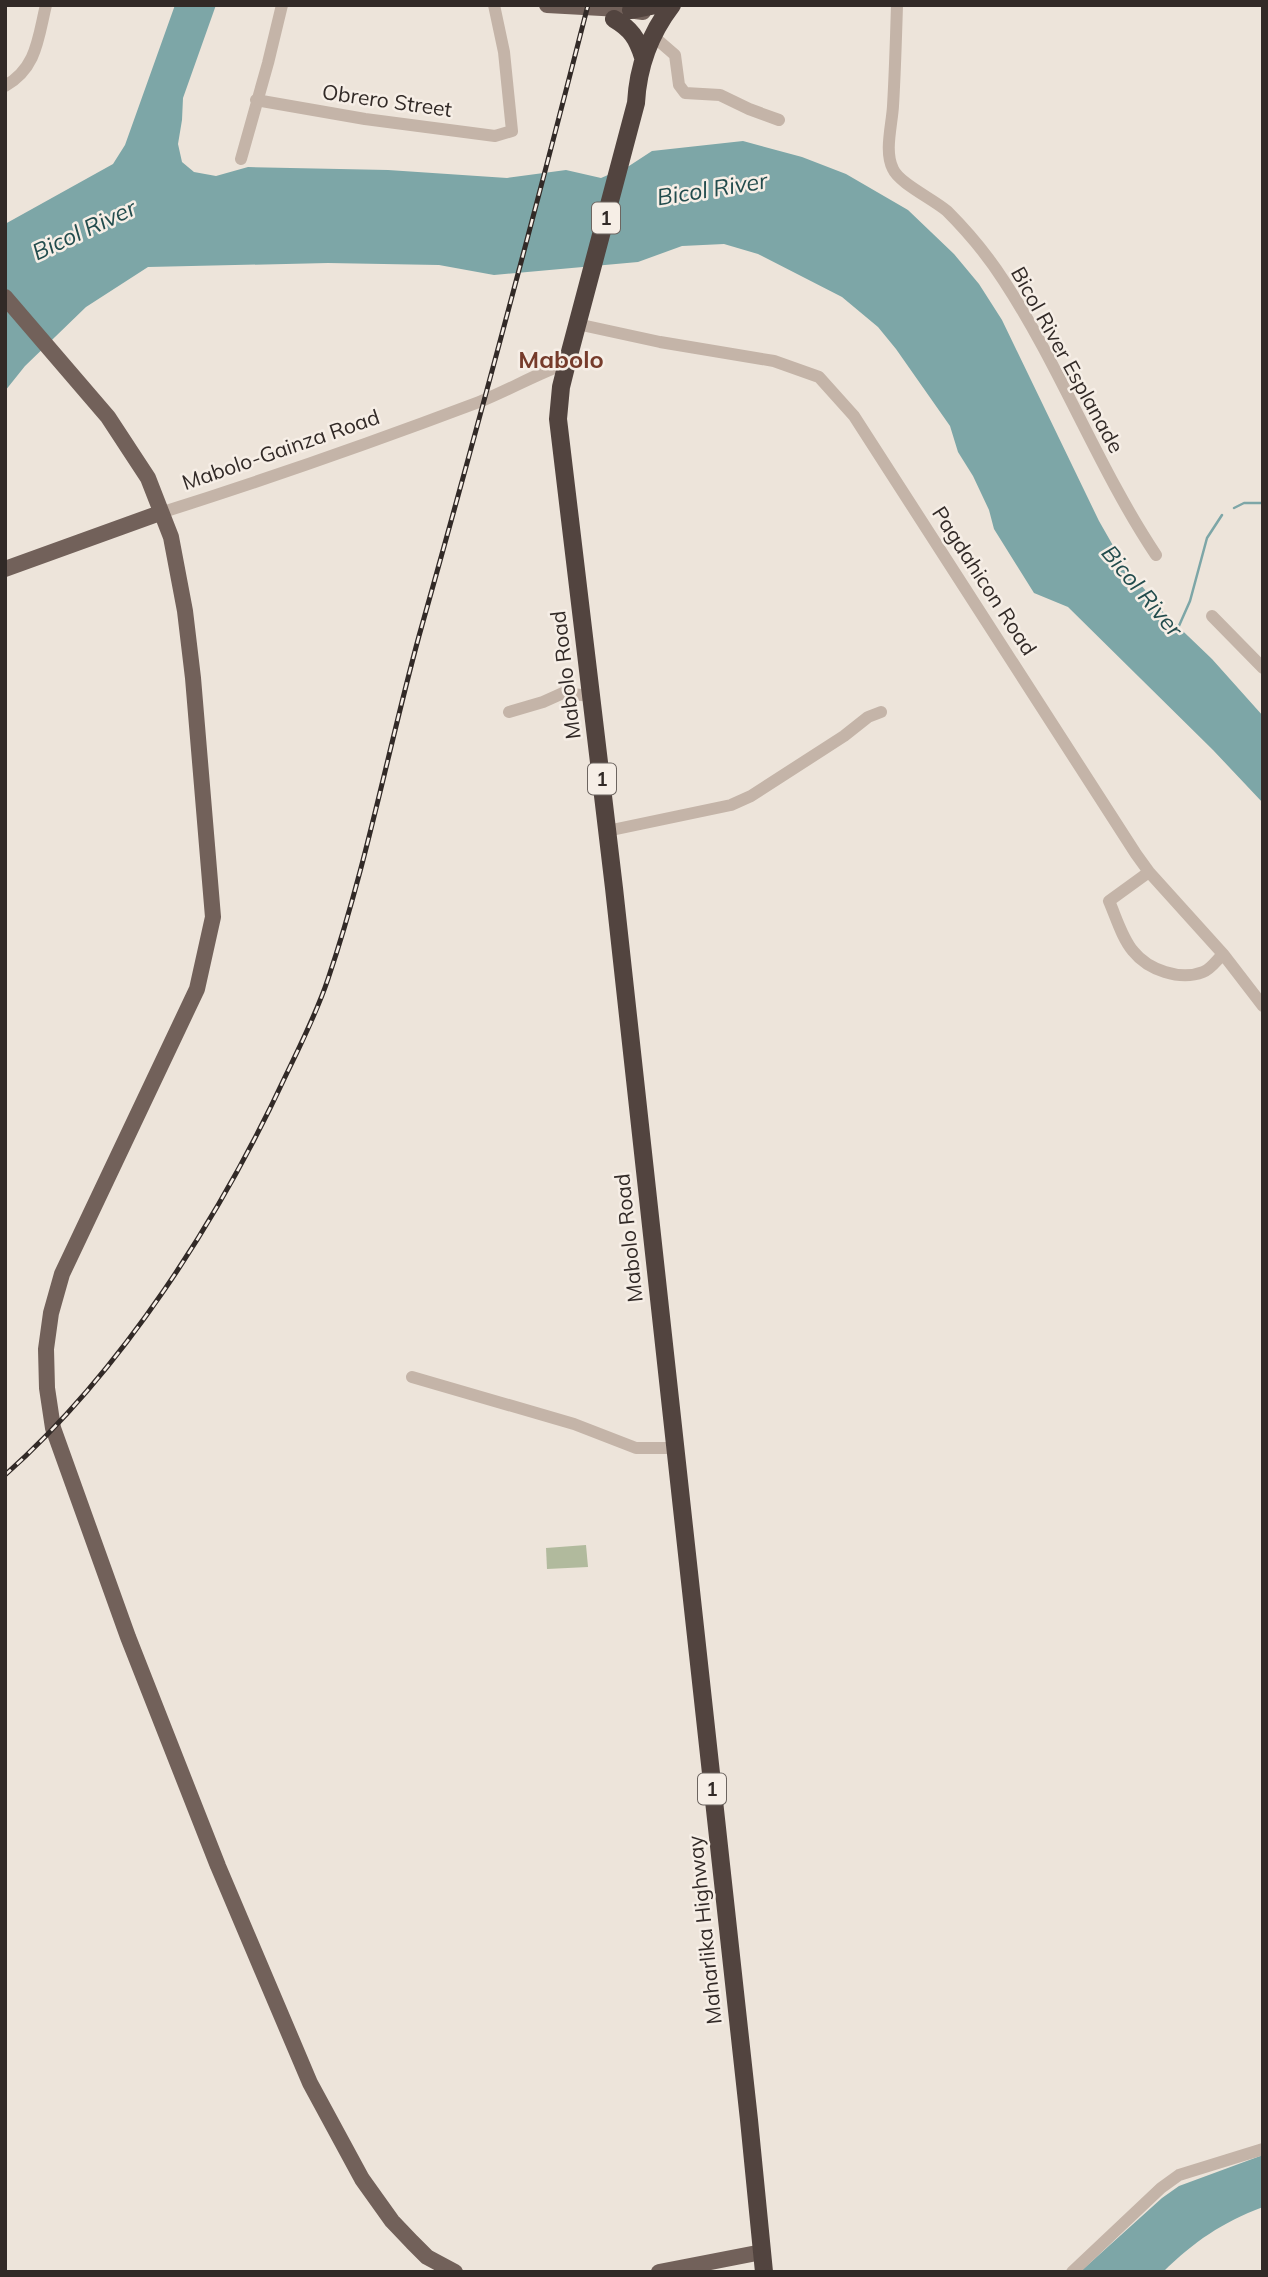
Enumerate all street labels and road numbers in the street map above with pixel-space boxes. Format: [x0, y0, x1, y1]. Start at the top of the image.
street label: Obrero Street [321, 78, 454, 122]
road number: 1 [592, 202, 620, 233]
street label: Bicol River Esplanade [1006, 262, 1130, 457]
street label: Mabolo-Gainza Road [179, 403, 383, 495]
street label: Pagdahicon Road [927, 501, 1043, 660]
street label: Mabolo Road [544, 609, 586, 741]
road number: 1 [588, 764, 616, 794]
street label: Mabolo Road [608, 1173, 648, 1304]
road number: 1 [698, 1774, 726, 1804]
street label: Maharlika Highway [681, 1834, 727, 2026]

